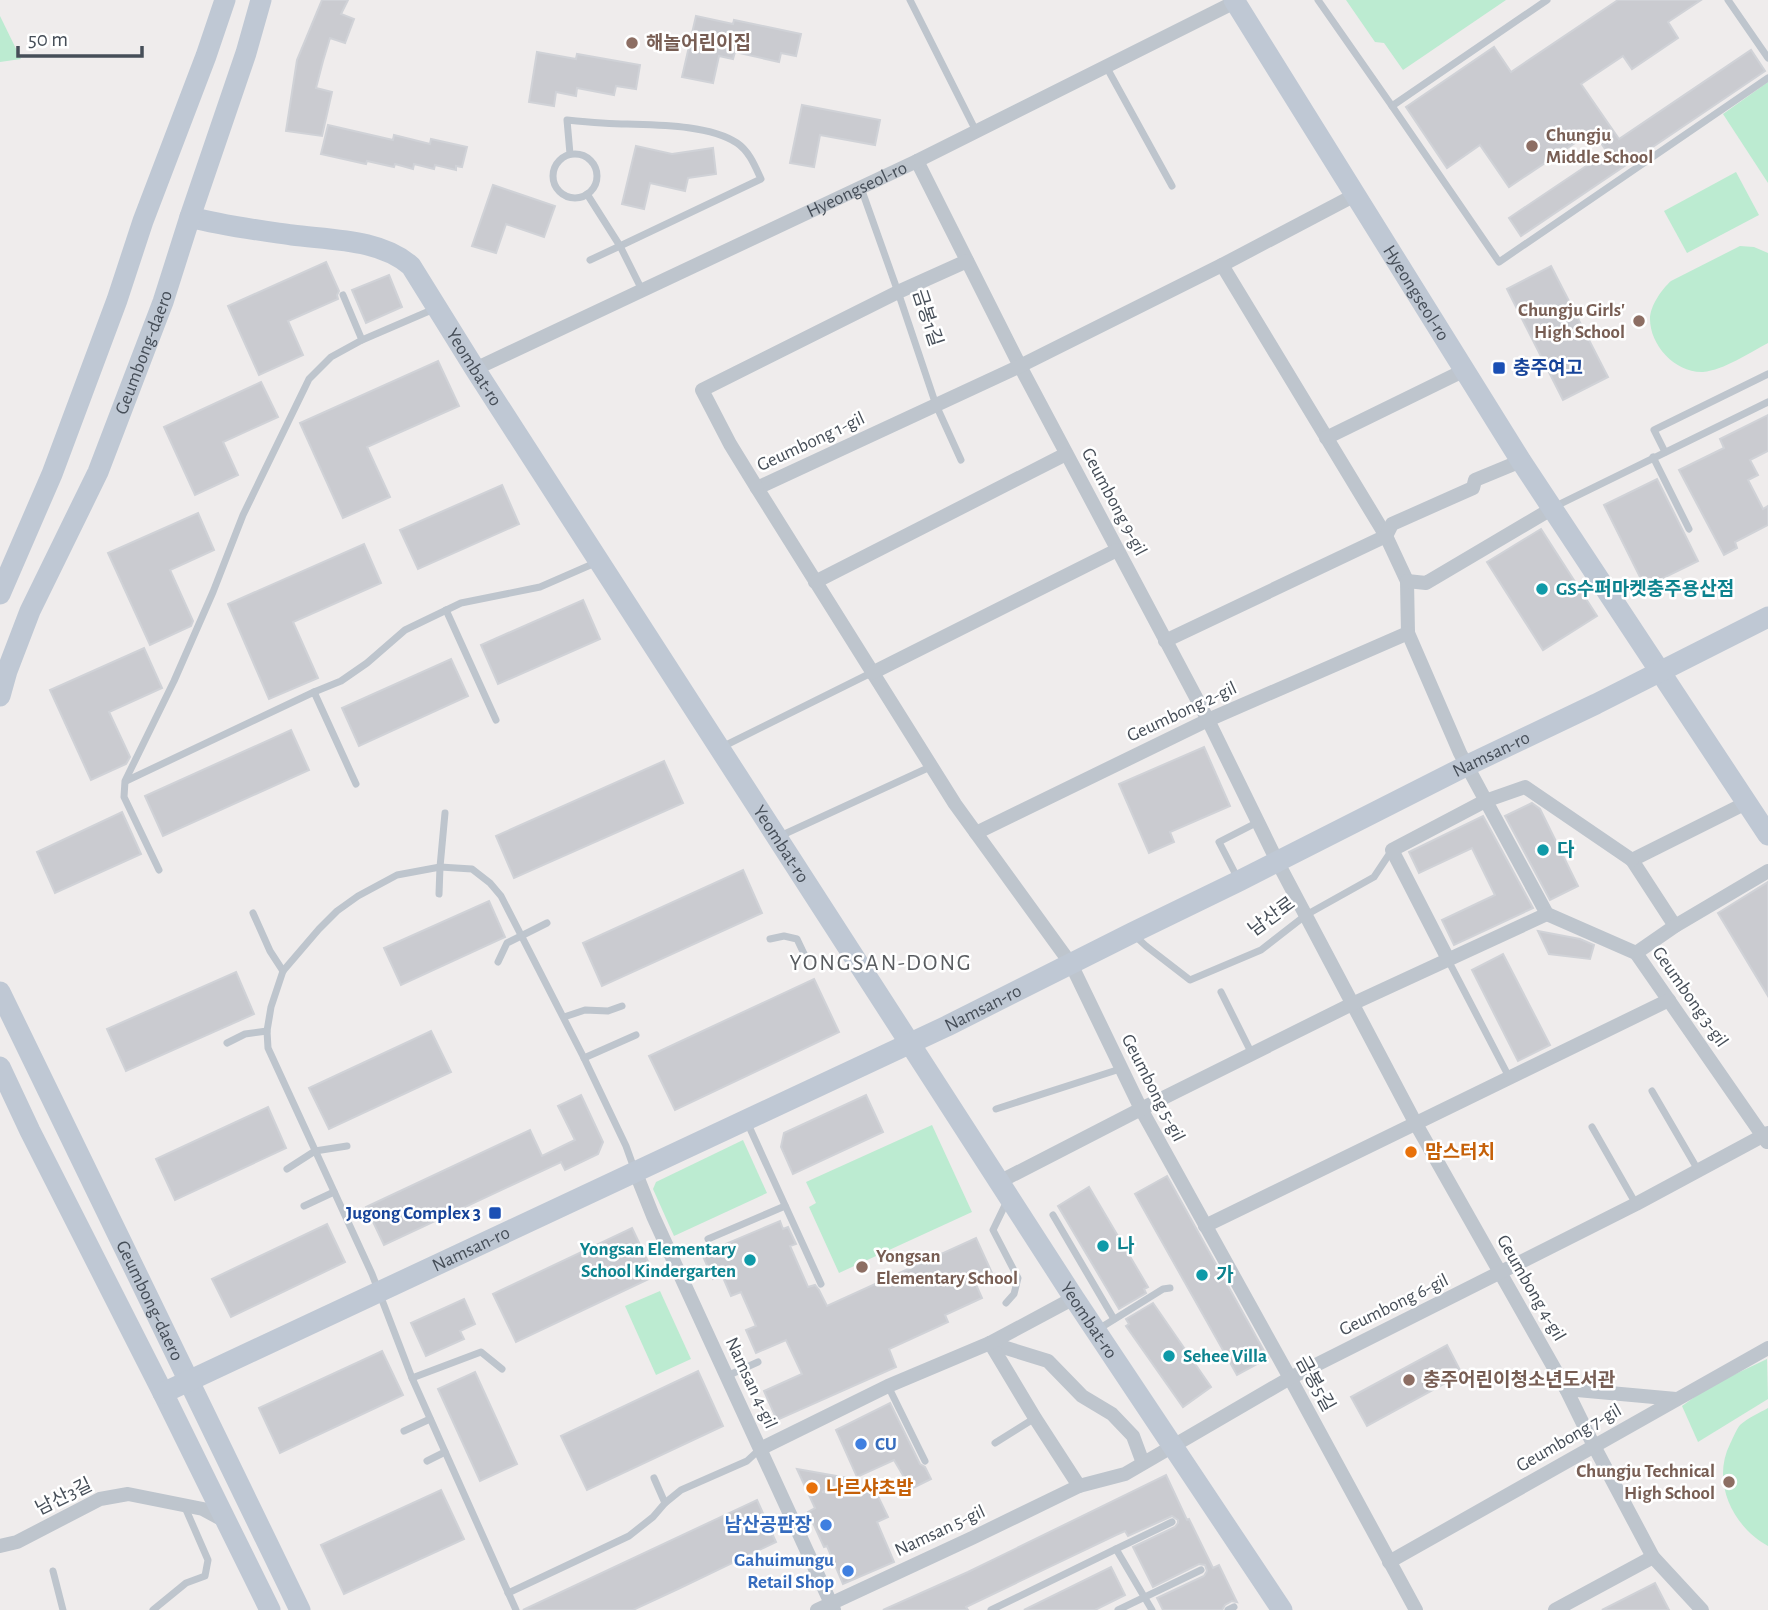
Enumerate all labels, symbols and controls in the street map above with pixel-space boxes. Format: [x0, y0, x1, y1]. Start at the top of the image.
scale bar [18, 14, 142, 58]
text: 50 m [28, 29, 68, 50]
place label: 해놀어린이집 [646, 33, 751, 53]
marker: 해놀어린이집 [624, 35, 640, 51]
place label: Chungju Middle School [1546, 126, 1653, 167]
marker: Chungju Middle School [1524, 138, 1540, 154]
street label: Hyeongseol-ro [804, 158, 910, 221]
street label: Hyeongseol-ro [1380, 242, 1453, 344]
street label: 금봉1길 [909, 287, 946, 349]
street label: Geumbong-daero [111, 288, 176, 417]
place label: Chungju Girls' High School [1518, 301, 1625, 342]
marker: Chungju Girls' High School [1631, 313, 1647, 329]
street label: Yeombat-ro [443, 325, 506, 409]
place label: 충주여고 [1513, 358, 1583, 378]
marker: 충주여고 [1491, 360, 1507, 376]
street label: Geumbong 1-gil [754, 409, 868, 475]
street label: Geumbong 9-gil [1078, 445, 1150, 559]
place label: GS수퍼마켓충주용산점 [1556, 579, 1734, 599]
marker: GS수퍼마켓충주용산점 [1534, 581, 1550, 597]
street label: Geumbong 2-gil [1124, 678, 1240, 746]
street label: Namsan-ro [1449, 728, 1533, 781]
street label: Yeombat-ro [750, 802, 813, 886]
place label: 다 [1557, 840, 1575, 860]
marker: 다 [1535, 842, 1551, 858]
street label: 남산로 [1245, 893, 1299, 940]
street label: Geumbong 3-gil [1648, 943, 1732, 1051]
district label: YONGSAN-DONG [789, 952, 973, 975]
street label: Namsan-ro [942, 981, 1024, 1035]
street label: Geumbong 5-gil [1118, 1031, 1188, 1145]
place label: 맘스터치 [1425, 1142, 1495, 1162]
marker: 맘스터치 [1403, 1144, 1419, 1160]
place label: Jugong Complex 3 [346, 1204, 481, 1223]
marker: Jugong Complex 3 [487, 1205, 503, 1221]
street label: Namsan-ro [429, 1223, 513, 1275]
street label: Geumbong 4-gil [1493, 1232, 1569, 1344]
place label: 나 [1117, 1236, 1135, 1256]
street label: Geumbong-daero [113, 1237, 187, 1364]
marker: 나 [1095, 1238, 1111, 1254]
place label: Yongsan Elementary School Kindergarten [580, 1240, 737, 1281]
place label: Yongsan Elementary School [876, 1247, 1018, 1288]
marker: Yongsan Elementary School Kindergarten [742, 1252, 758, 1268]
marker: Yongsan Elementary School [854, 1259, 870, 1275]
place label: 가 [1216, 1265, 1234, 1285]
marker: 가 [1194, 1267, 1210, 1283]
street label: Geumbong 6-gil [1336, 1270, 1452, 1340]
street label: Yeombat-ro [1057, 1279, 1121, 1362]
street label: Namsan 4-gil [722, 1334, 780, 1432]
place label: Sehee Villa [1183, 1347, 1267, 1366]
marker: Sehee Villa [1161, 1348, 1177, 1364]
street label: 금봉5길 [1292, 1353, 1339, 1415]
place label: 충주어린이청소년도서관 [1423, 1370, 1616, 1390]
marker: 충주어린이청소년도서관 [1401, 1372, 1417, 1388]
street label: Geumbong 7-gil [1513, 1400, 1625, 1476]
place label: CU [875, 1435, 897, 1454]
marker: CU [853, 1436, 869, 1452]
place label: Chungju Technical High School [1576, 1462, 1715, 1503]
street label: 남산3길 [32, 1474, 95, 1519]
marker: Chungju Technical High School [1721, 1474, 1737, 1490]
place label: 나르샤초밥 [826, 1478, 913, 1498]
marker: 나르샤초밥 [804, 1480, 820, 1496]
street label: Namsan 5-gil [892, 1502, 988, 1560]
place label: 남산공판장 [725, 1515, 812, 1535]
marker: 남산공판장 [818, 1517, 834, 1533]
place label: Gahuimungu Retail Shop [734, 1551, 834, 1592]
marker: Gahuimungu Retail Shop [840, 1563, 856, 1579]

